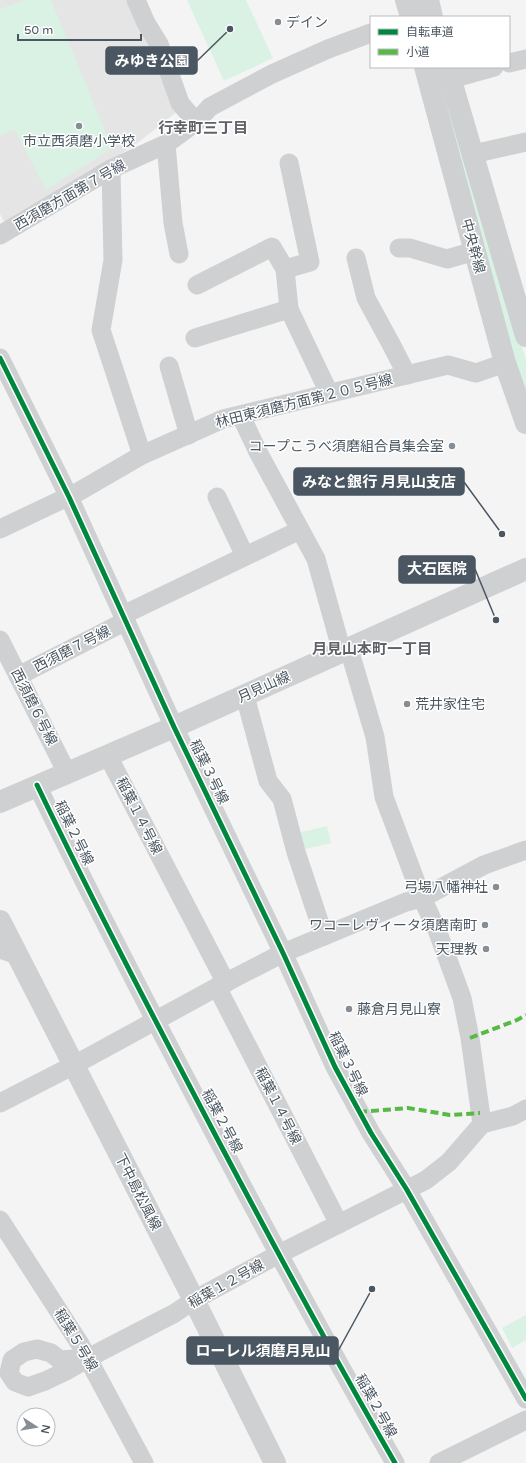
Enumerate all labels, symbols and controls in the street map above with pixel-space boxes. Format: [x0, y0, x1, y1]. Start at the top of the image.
place label: デイン [286, 14, 328, 31]
scale bar [18, 16, 141, 42]
legend [370, 16, 510, 68]
marker: デイン [273, 17, 283, 27]
text: 50 m [24, 23, 53, 37]
text: 自転車道 [406, 25, 454, 39]
text: 小道 [406, 45, 430, 59]
callout: みゆき公園 [106, 47, 197, 74]
text: みゆき公園 [114, 52, 190, 70]
district label: 行幸町三丁目 [158, 119, 248, 137]
marker: 市立西須磨小学校 [74, 121, 84, 131]
place label: 市立西須磨小学校 [23, 133, 135, 150]
street label: 西須磨方面第７号線 [11, 156, 129, 234]
street label: 中央幹線 [458, 217, 488, 275]
street label: 林田東須磨方面第２０５号線 [214, 371, 394, 431]
place label: コープこうべ須磨組合員集会室 [249, 438, 444, 455]
marker: コープこうべ須磨組合員集会室 [447, 441, 457, 451]
callout: みなと銀行 月見山支店 [294, 468, 464, 495]
text: みなと銀行 月見山支店 [302, 473, 456, 491]
callout: 大石医院 [399, 556, 475, 583]
text: 大石医院 [407, 560, 467, 578]
street label: 西須磨７号線 [31, 622, 113, 676]
district label: 月見山本町一丁目 [312, 640, 432, 658]
street label: 西須磨６号線 [7, 666, 61, 748]
street label: 月見山線 [235, 668, 293, 706]
place label: 荒井家住宅 [415, 696, 485, 713]
marker: 荒井家住宅 [402, 699, 412, 709]
street label: 稲葉３号線 [186, 737, 232, 807]
street label: 稲葉１４号線 [112, 775, 166, 857]
street label: 稲葉２号線 [51, 798, 97, 868]
place label: 弓場八幡神社 [404, 879, 488, 896]
marker: 弓場八幡神社 [491, 882, 501, 892]
place label: ワコーレヴィータ須磨南町 [309, 917, 477, 934]
marker: ワコーレヴィータ須磨南町 [480, 920, 490, 930]
place label: 天理教 [436, 941, 478, 958]
marker: 天理教 [481, 944, 491, 954]
place label: 藤倉月見山寮 [357, 1001, 441, 1018]
marker: 藤倉月見山寮 [344, 1004, 354, 1014]
street label: 稲葉３号線 [325, 1029, 371, 1099]
street label: 稲葉１４号線 [251, 1065, 305, 1147]
street label: 稲葉２号線 [198, 1086, 246, 1156]
street label: 下中島松風線 [111, 1151, 165, 1233]
street label: 稲葉１２号線 [185, 1256, 267, 1312]
street label: 稲葉５号線 [51, 1306, 101, 1374]
callout: ローレル須磨月見山 [187, 1337, 338, 1364]
text: ローレル須磨月見山 [195, 1342, 331, 1360]
street label: 稲葉２号線 [352, 1371, 400, 1441]
north arrow [16, 1407, 56, 1447]
text: N [38, 1423, 53, 1435]

